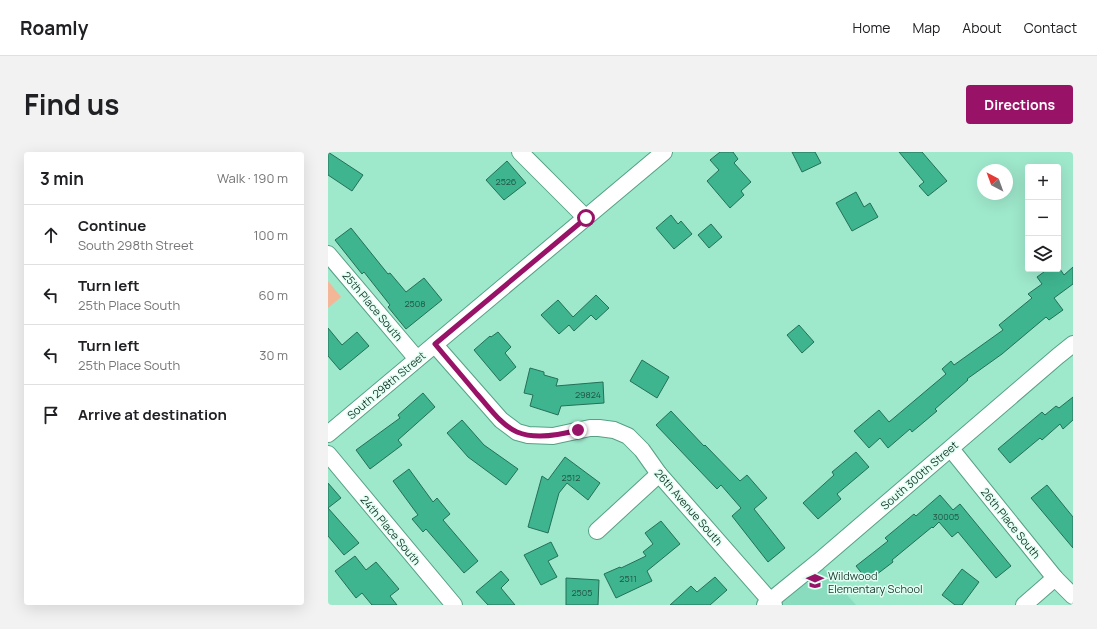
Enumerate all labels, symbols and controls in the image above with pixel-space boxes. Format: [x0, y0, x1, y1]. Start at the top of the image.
text: Roamly [20, 15, 88, 41]
text: Home [853, 18, 890, 37]
text: Map [912, 18, 940, 37]
text: About [962, 18, 1002, 37]
text: Contact [1024, 18, 1077, 37]
text: Find us [24, 85, 119, 123]
button: Directions [966, 85, 1073, 124]
north arrow [977, 164, 1013, 200]
map controls [1025, 164, 1061, 272]
button: + [1025, 164, 1061, 200]
text: 3 min [40, 167, 84, 190]
text: Walk · 190 m [217, 169, 288, 187]
house number: 2526 [496, 175, 517, 188]
button: − [1025, 200, 1061, 236]
route start [577, 209, 595, 227]
text: Continue [78, 215, 146, 236]
icon: ahead [40, 224, 62, 246]
text: 100 m [253, 226, 288, 244]
text: South 298th Street [78, 236, 194, 254]
button: layers [1025, 236, 1061, 272]
street label: 25th Place South [339, 268, 407, 344]
text: Turn left [78, 275, 140, 296]
icon: left [40, 284, 62, 306]
text: 60 m [258, 286, 288, 304]
text: 25th Place South [78, 296, 180, 314]
house number: 2508 [404, 297, 426, 310]
text: Turn left [78, 335, 140, 356]
icon: left [40, 344, 62, 366]
text: 30 m [259, 346, 288, 364]
street label: South 298th Street [344, 348, 428, 422]
text: 25th Place South [78, 356, 180, 374]
house number: 29824 [575, 388, 601, 401]
icon: arrive [40, 404, 62, 426]
text: Arrive at destination [78, 404, 227, 425]
route end [569, 421, 587, 439]
street label: South 300th Street [877, 437, 961, 513]
street label: 26th Avenue South [652, 466, 726, 548]
house number: 2512 [562, 471, 580, 484]
street label: 26th Place South [978, 485, 1044, 561]
street label: 24th Place South [358, 492, 424, 568]
house number: 30005 [933, 510, 959, 523]
place label: Wildwood Elementary School [828, 568, 923, 596]
school or university icon: Wildwood Elementary School [805, 571, 825, 591]
house number: 2511 [619, 572, 637, 585]
house number: 2505 [571, 586, 593, 599]

